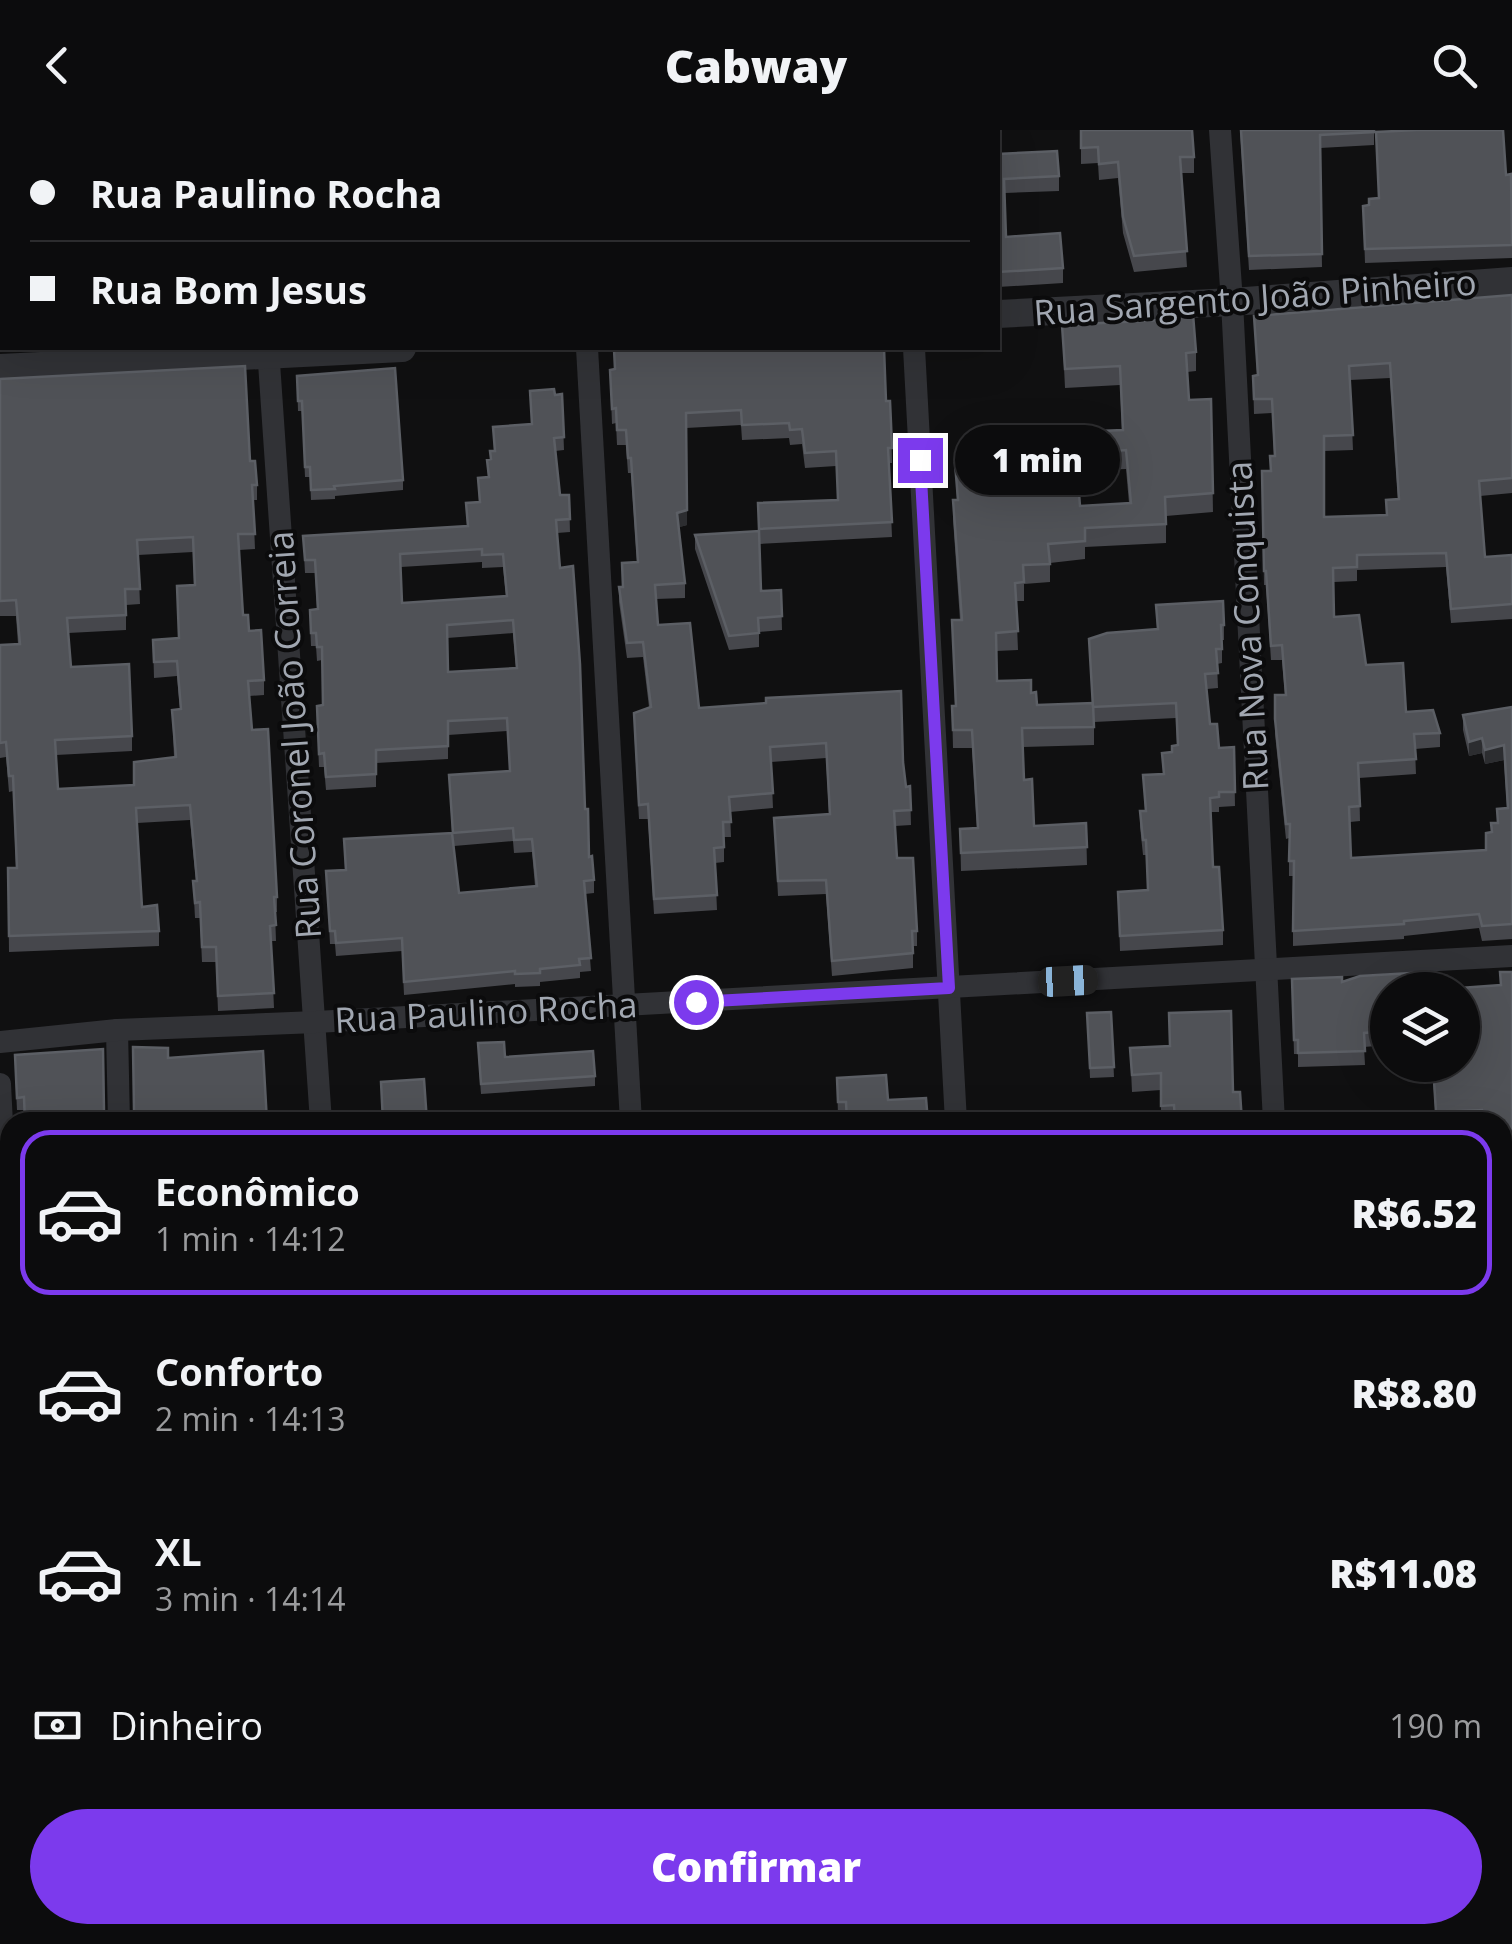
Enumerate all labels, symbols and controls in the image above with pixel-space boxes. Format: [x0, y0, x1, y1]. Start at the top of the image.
text: Cabway [665, 35, 847, 96]
icon: back [30, 38, 85, 93]
icon: search [1427, 38, 1482, 93]
text: Rua Paulino Rocha [90, 167, 442, 219]
street label: Rua Sargento João Pinheiro [1032, 258, 1478, 335]
text: Rua Bom Jesus [90, 263, 367, 315]
callout: 1 min [955, 425, 1120, 495]
route end [898, 438, 943, 483]
text: 1 min [992, 438, 1083, 481]
street label: Rua Nova Conquista [1214, 460, 1279, 792]
street label: Rua Coronel João Correia [256, 530, 331, 941]
car [1037, 964, 1099, 998]
map controls [1370, 972, 1480, 1082]
button: layers [1370, 972, 1480, 1082]
street label: Rua Paulino Rocha [333, 980, 639, 1043]
route start [674, 980, 719, 1025]
text: Econômico [155, 1165, 360, 1217]
icon: car [35, 1168, 125, 1258]
text: R$6.52 [1352, 1187, 1477, 1239]
text: 1 min · 14:12 [155, 1217, 346, 1260]
text: Conforto [155, 1345, 323, 1397]
icon: car [35, 1348, 125, 1438]
text: R$8.80 [1352, 1367, 1477, 1419]
text: 2 min · 14:13 [155, 1397, 346, 1440]
text: XL [155, 1525, 202, 1577]
icon: car [35, 1528, 125, 1618]
text: R$11.08 [1329, 1547, 1477, 1599]
text: 3 min · 14:14 [155, 1577, 346, 1620]
icon: cash [30, 1698, 85, 1753]
text: Dinheiro [110, 1699, 263, 1751]
text: 190 m [1389, 1704, 1482, 1747]
button: Confirmar [30, 1809, 1482, 1924]

